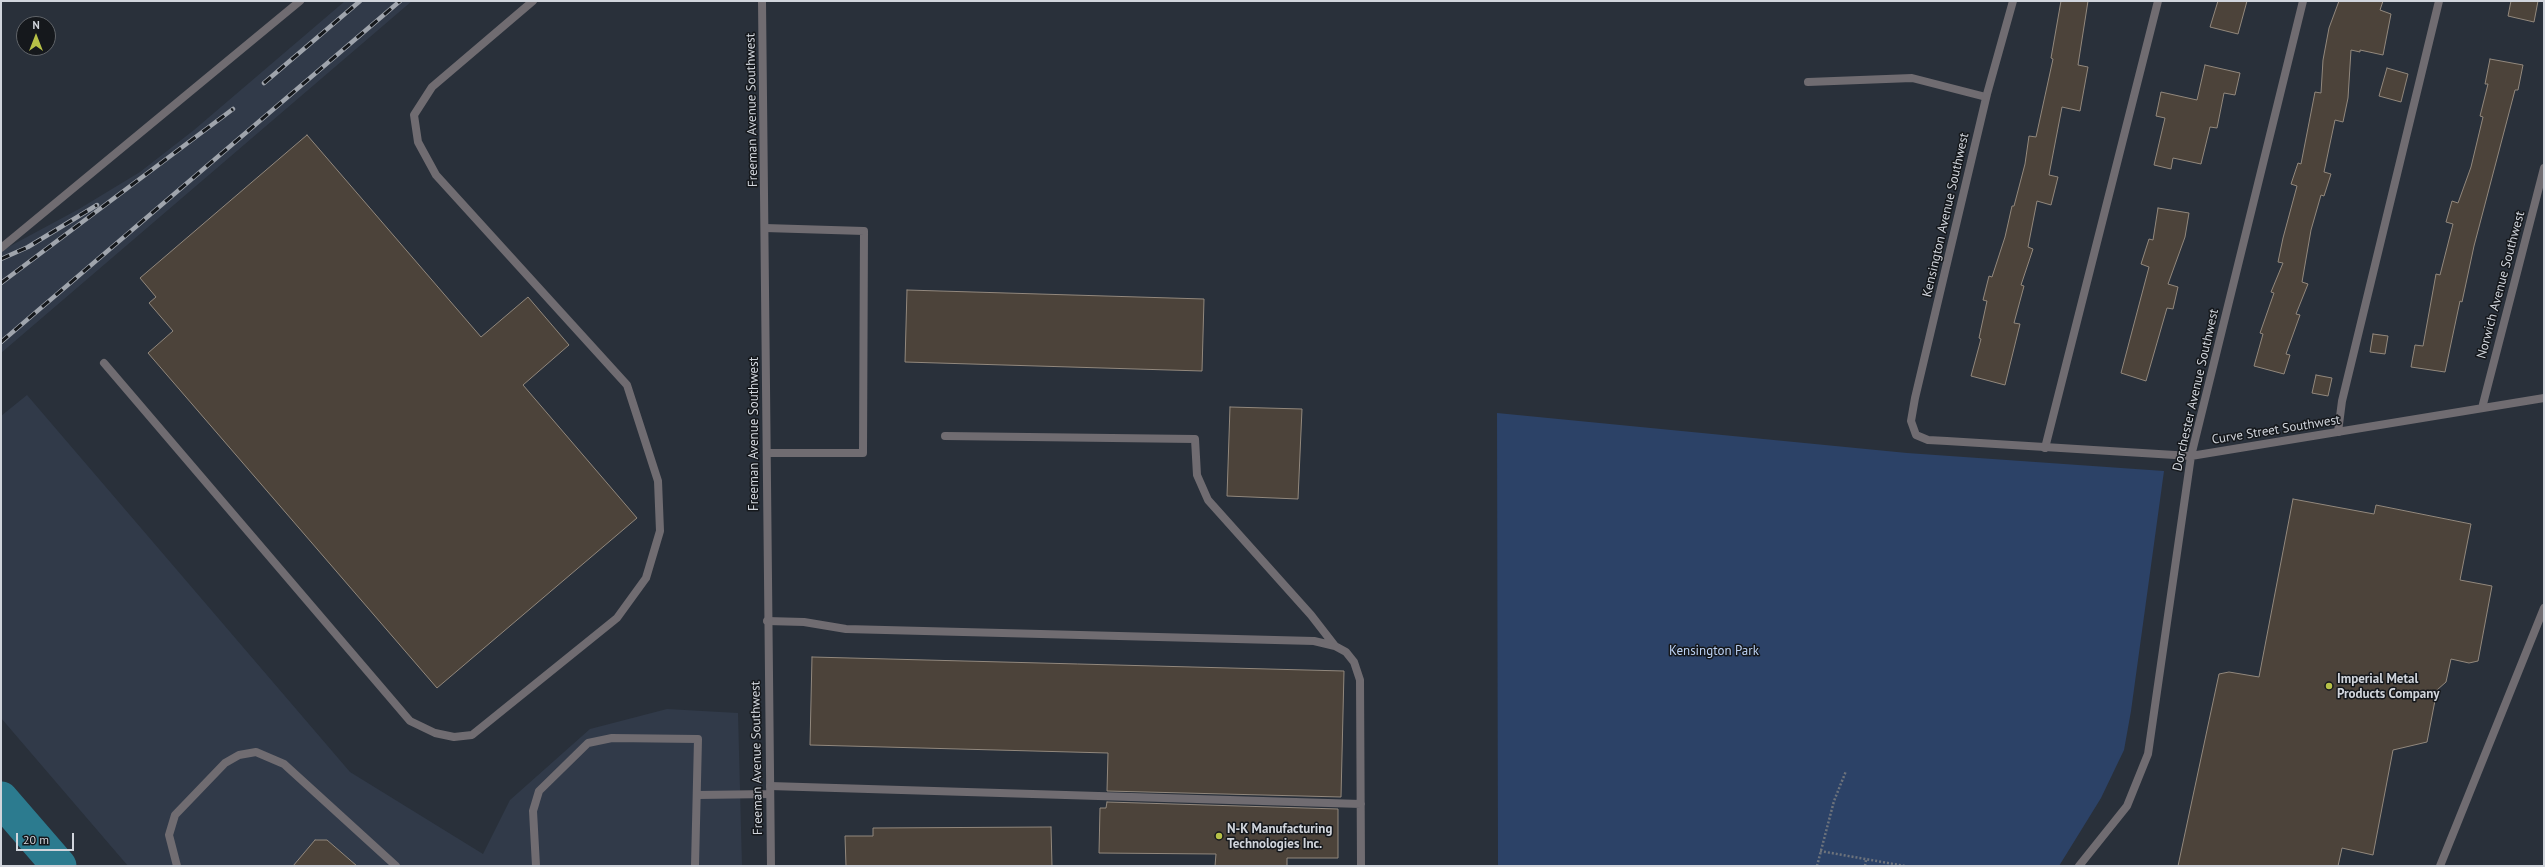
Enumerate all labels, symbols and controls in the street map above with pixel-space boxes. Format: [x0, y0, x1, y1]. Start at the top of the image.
north arrow [16, 16, 56, 56]
text: N [32, 18, 40, 32]
street label: Freeman Avenue Southwest [743, 33, 761, 187]
street label: Kensington Avenue Southwest [1919, 131, 1973, 299]
street label: Norwich Avenue Southwest [2474, 210, 2528, 360]
street label: Dorchester Avenue Southwest [2170, 307, 2222, 473]
street label: Freeman Avenue Southwest [746, 357, 762, 511]
street label: Curve Street Southwest [2211, 412, 2341, 448]
park label: Kensington Park [1669, 643, 1759, 659]
place label: Imperial Metal Products Company [2337, 671, 2440, 702]
street label: Freeman Avenue Southwest [748, 681, 766, 835]
marker: Imperial Metal Products Company [2324, 681, 2334, 691]
place label: N-K Manufacturing Technologies Inc. [1227, 821, 1332, 852]
scale bar [18, 825, 76, 851]
marker: N-K Manufacturing Technologies Inc. [1214, 831, 1224, 841]
text: 20 m [23, 832, 49, 847]

